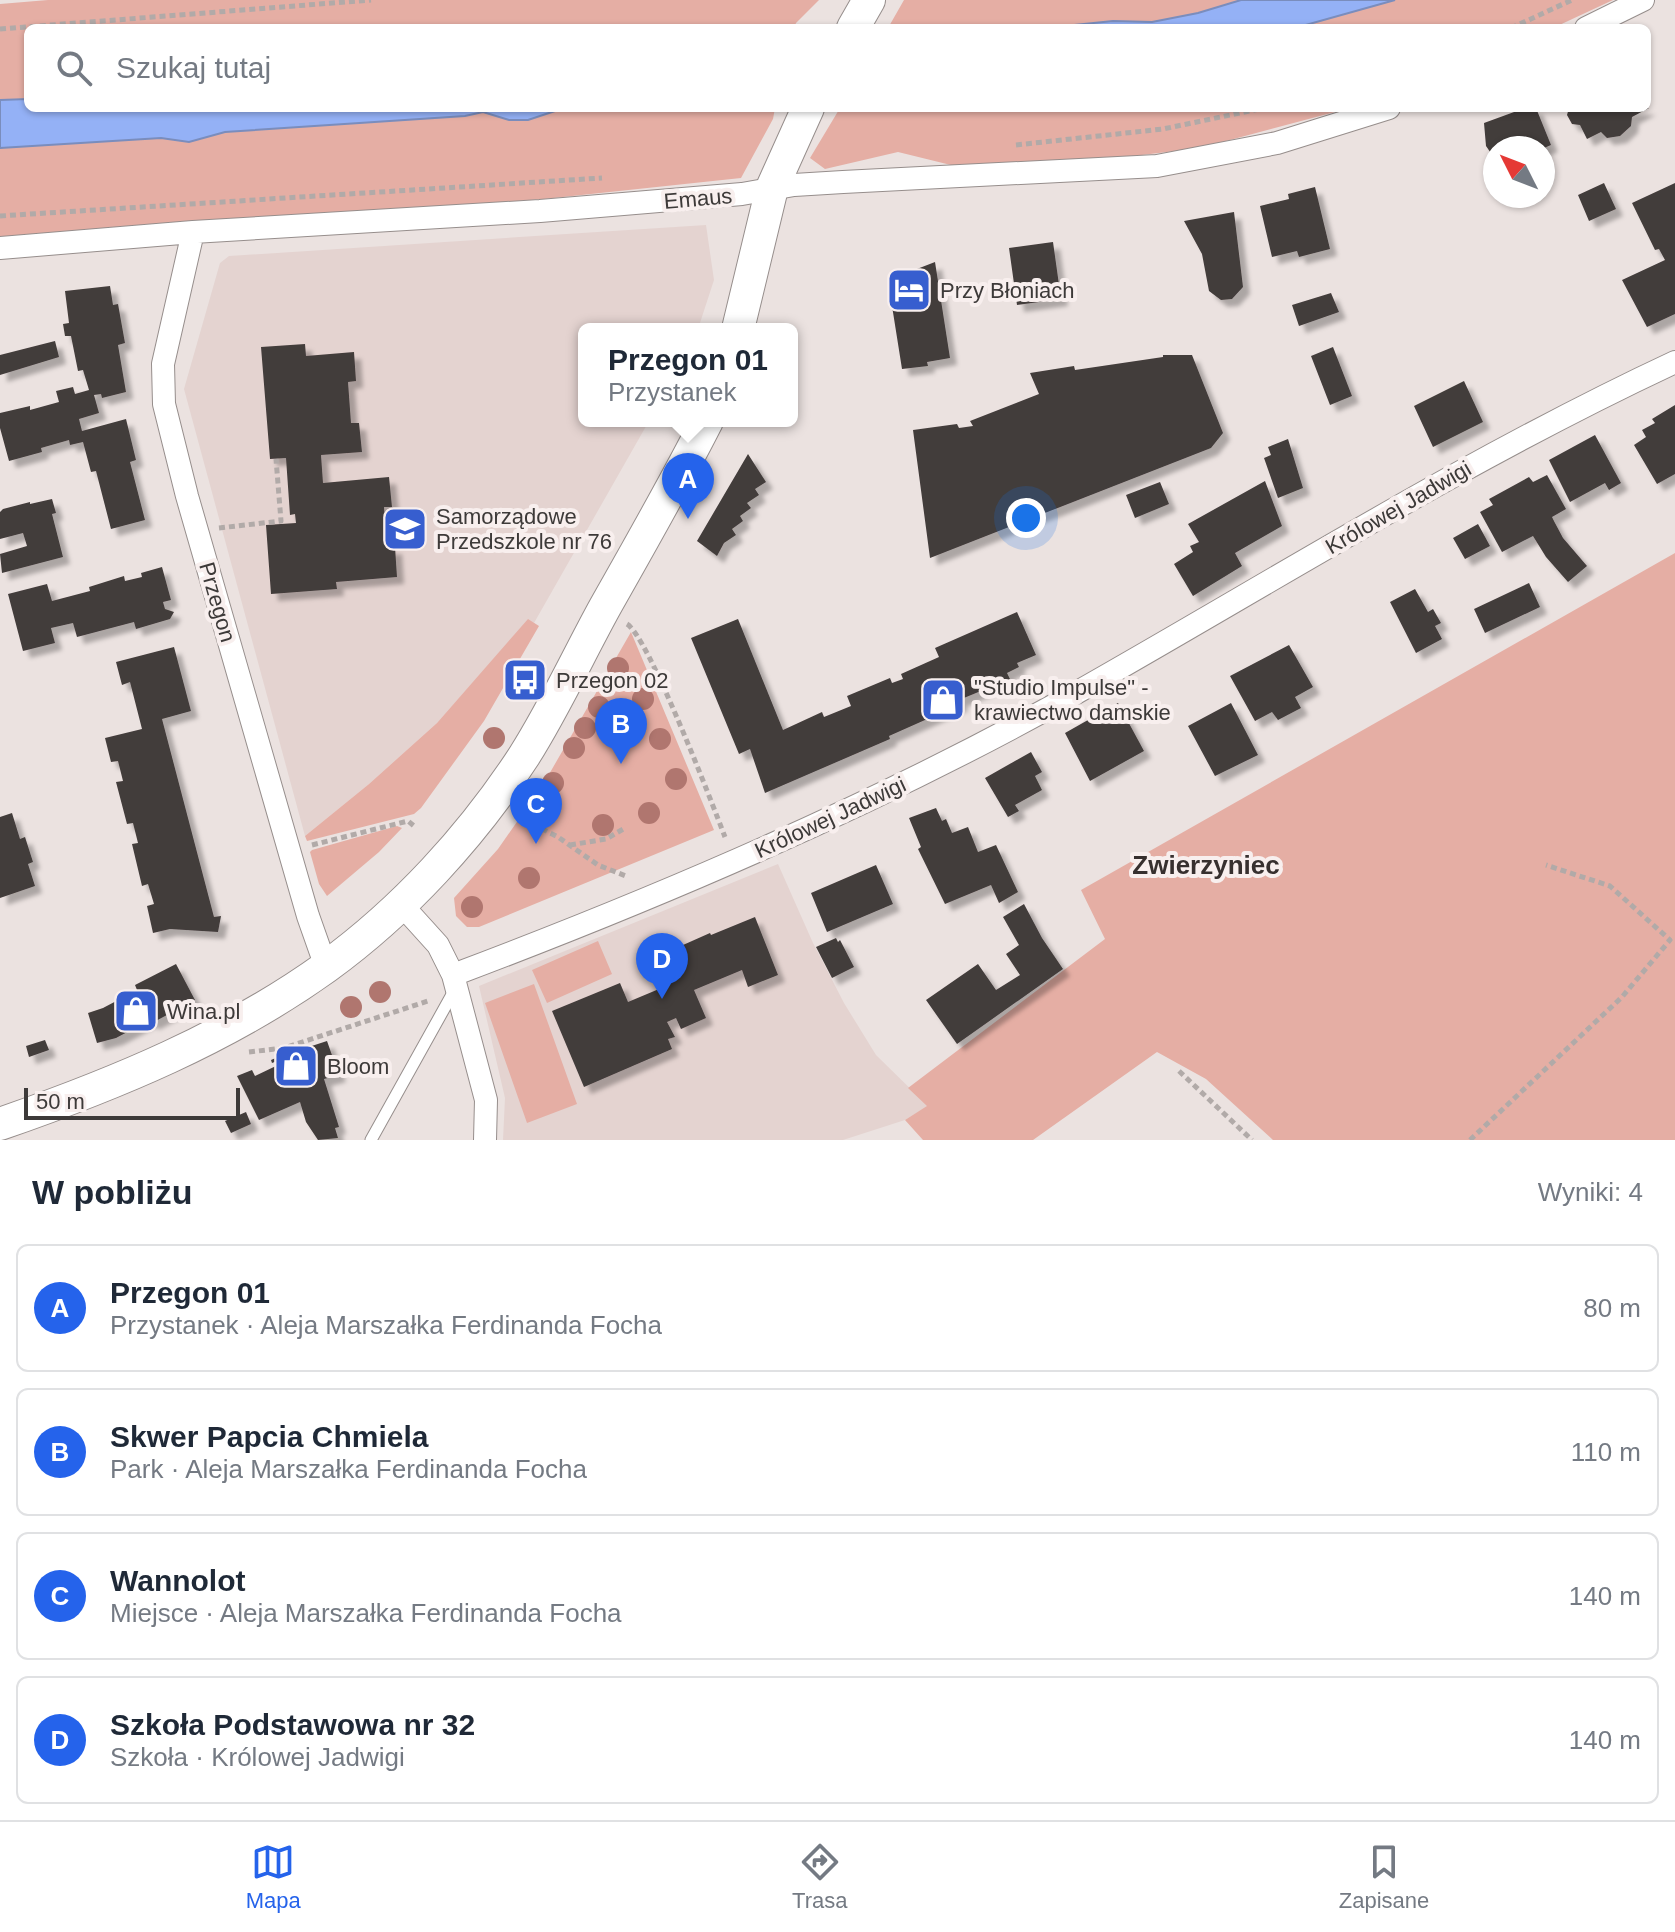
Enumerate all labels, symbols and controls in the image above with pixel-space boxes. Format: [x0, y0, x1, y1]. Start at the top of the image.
search box [24, 24, 1651, 112]
icon: search [52, 46, 96, 90]
text: Szukaj tutaj [116, 51, 271, 84]
north arrow [1483, 136, 1555, 208]
street label: Emaus [663, 183, 733, 214]
hotel icon: Przy Błoniach [885, 266, 933, 314]
place label: Przy Błoniach [940, 278, 1075, 303]
popup [578, 323, 798, 427]
text: Przegon 01 [608, 343, 768, 376]
text: Przystanek [608, 377, 737, 407]
pin: A [662, 453, 714, 519]
street label: Królowej Jadwigi [1321, 456, 1475, 559]
your location [1006, 498, 1046, 538]
place label: Samorządowe Przedszkole nr 76 [436, 504, 612, 554]
school or university icon: Samorządowe Przedszkole nr 76 [381, 505, 429, 553]
street label: Przegon [194, 559, 241, 645]
bus stop icon: Przegon 02 [501, 656, 549, 704]
place label: Przegon 02 [556, 668, 669, 693]
place label: "Studio Impulse" - krawiectwo damskie [974, 675, 1171, 725]
shop icon: "Studio Impulse" - krawiectwo damskie [919, 676, 967, 724]
pin: B [595, 698, 647, 764]
street label: Królowej Jadwigi [751, 771, 910, 863]
pin: C [510, 778, 562, 844]
district label: Zwierzyniec [1132, 850, 1280, 880]
pin: D [636, 933, 688, 999]
shop icon: Wina.pl [112, 987, 160, 1035]
place label: Wina.pl [167, 999, 240, 1024]
shop icon: Bloom [272, 1042, 320, 1090]
place label: Bloom [327, 1054, 389, 1079]
scale bar [24, 1084, 240, 1120]
text: 50 m [36, 1089, 85, 1114]
text: W pobliżu [32, 1173, 193, 1211]
text: Wyniki: 4 [1538, 1177, 1643, 1207]
text: Przegon 01 [110, 1276, 270, 1309]
text: A [51, 1293, 69, 1323]
text: 80 m [1583, 1293, 1641, 1323]
text: Przystanek · Aleja Marszałka Ferdinanda Focha [110, 1310, 662, 1340]
text: Skwer Papcia Chmiela [110, 1420, 429, 1453]
text: B [51, 1437, 69, 1467]
text: 110 m [1571, 1437, 1641, 1467]
text: Park · Aleja Marszałka Ferdinanda Focha [110, 1454, 587, 1484]
text: Wannolot [110, 1564, 246, 1597]
text: C [51, 1581, 69, 1611]
text: 140 m [1569, 1581, 1641, 1611]
text: Miejsce · Aleja Marszałka Ferdinanda Focha [110, 1598, 622, 1628]
text: Szkoła Podstawowa nr 32 [110, 1708, 475, 1741]
text: D [51, 1725, 69, 1755]
text: 140 m [1569, 1725, 1641, 1755]
text: Szkoła · Królowej Jadwigi [110, 1742, 405, 1772]
tab: Mapa [246, 1840, 301, 1914]
tab: Trasa [792, 1840, 847, 1914]
tab: Zapisane [1339, 1840, 1429, 1914]

